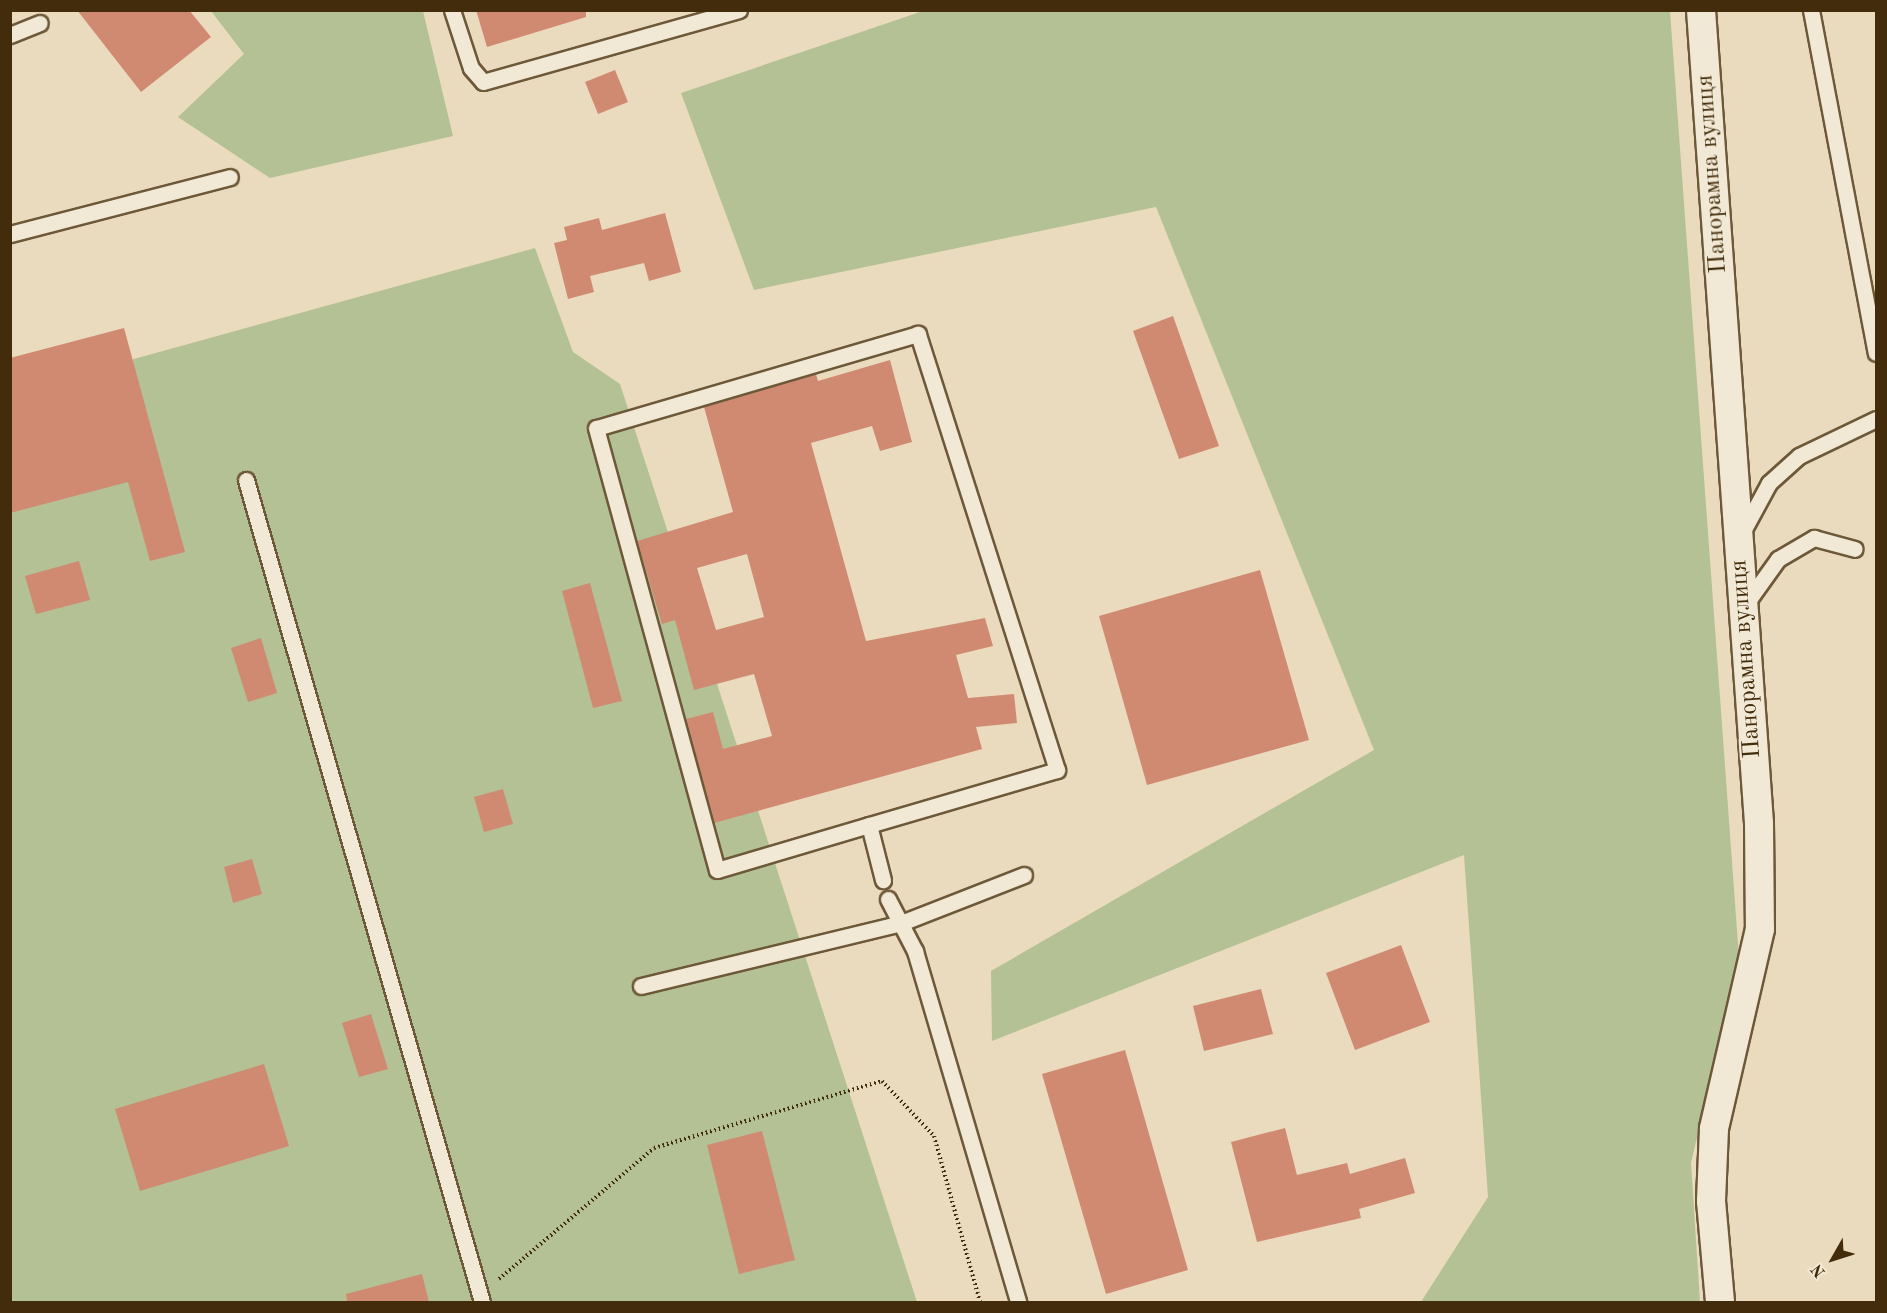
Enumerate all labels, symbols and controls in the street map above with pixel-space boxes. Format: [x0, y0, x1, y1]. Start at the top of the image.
street label: Панорамна вулиця [1692, 74, 1734, 274]
street label: Панорамна вулиця [1726, 559, 1768, 759]
north arrow [1803, 1229, 1863, 1289]
text: N [1809, 1261, 1829, 1280]

